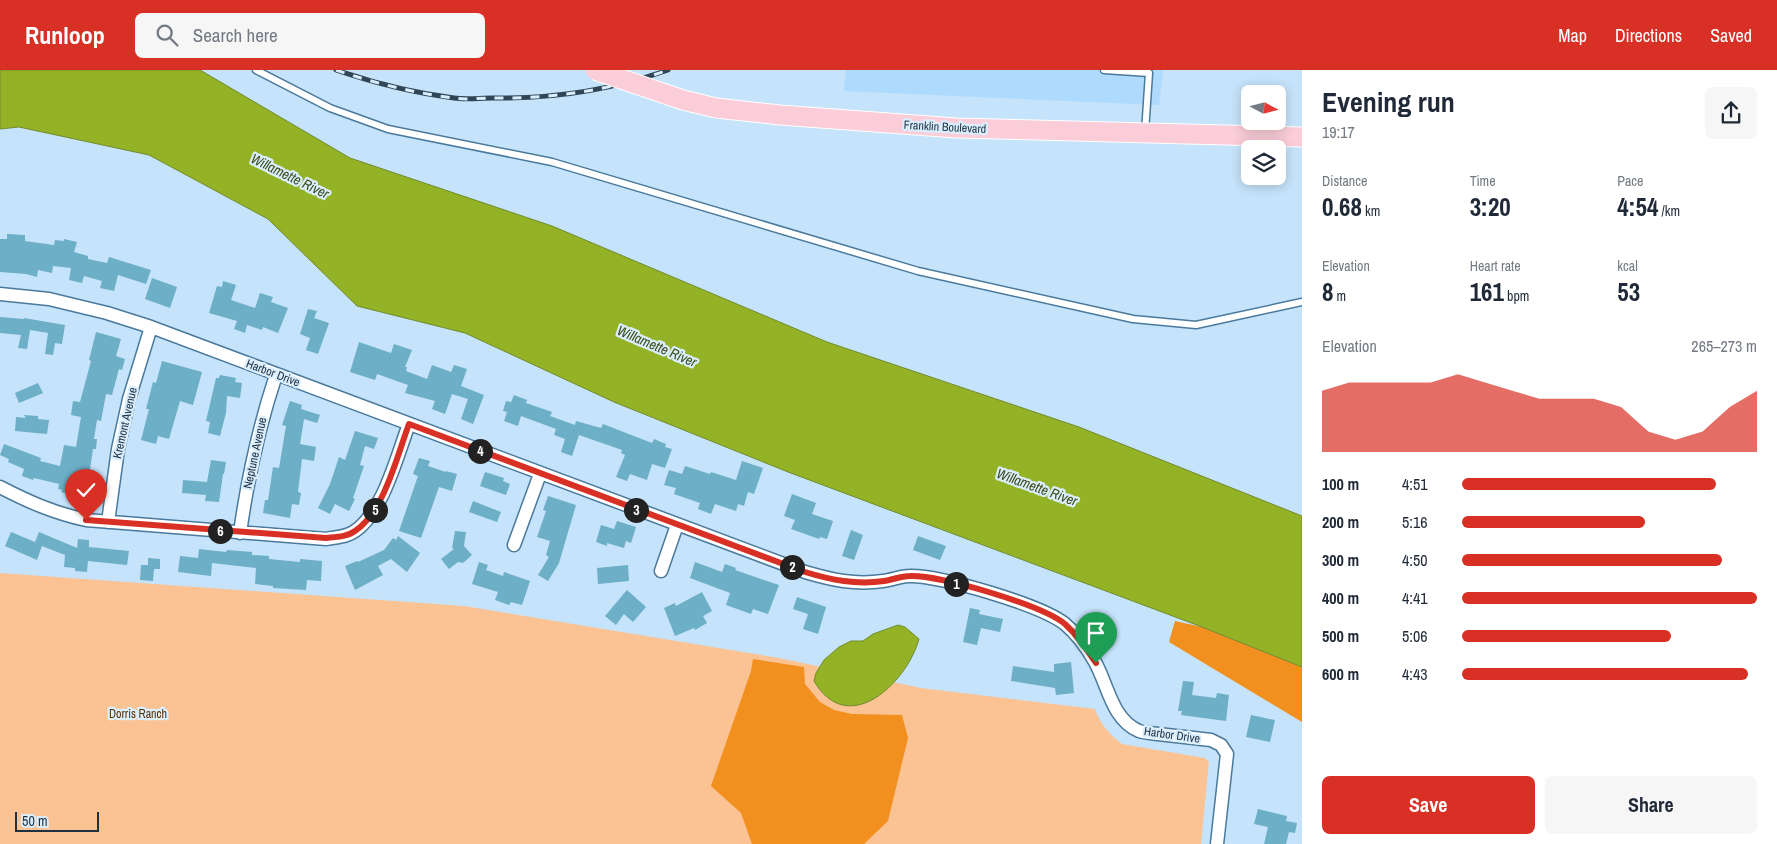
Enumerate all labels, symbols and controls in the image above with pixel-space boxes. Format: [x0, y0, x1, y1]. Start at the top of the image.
search box [135, 13, 485, 58]
text: Runloop [25, 19, 105, 51]
icon: search [153, 21, 181, 49]
text: Search here [193, 22, 278, 48]
text: Map [1558, 23, 1587, 48]
text: Directions [1615, 23, 1682, 48]
text: Saved [1710, 23, 1752, 48]
text: Evening run [1322, 83, 1455, 121]
north arrow [1241, 85, 1286, 130]
map controls [1241, 85, 1286, 185]
button: share [1705, 87, 1757, 139]
street label: Franklin Boulevard [903, 117, 987, 137]
text: 19:17 [1322, 121, 1355, 143]
button: layers [1241, 140, 1286, 185]
water label: Willamette River [248, 149, 333, 203]
text: Distance [1322, 172, 1367, 190]
text: Time [1470, 172, 1496, 190]
text: Pace [1617, 172, 1644, 190]
text: 0.68 [1322, 190, 1362, 224]
text: 3:20 [1470, 190, 1511, 224]
text: 4:54 [1617, 190, 1658, 224]
text: km [1362, 202, 1380, 220]
text: /km [1658, 202, 1680, 220]
text: Elevation [1322, 257, 1370, 275]
text: Heart rate [1470, 257, 1521, 275]
text: kcal [1617, 257, 1638, 275]
text: 8 [1322, 275, 1333, 309]
text: 161 [1470, 275, 1504, 309]
text: 53 [1617, 275, 1640, 309]
text: m [1333, 287, 1346, 305]
text: bpm [1504, 287, 1529, 305]
water label: Willamette River [615, 321, 701, 371]
text: Elevation [1322, 335, 1377, 357]
text: 265–273 m [1691, 335, 1757, 357]
street label: Harbor Drive [244, 355, 302, 391]
street label: Kremont Avenue [109, 386, 141, 460]
street label: Neptune Avenue [240, 416, 270, 490]
pin: 4 [468, 438, 492, 464]
text: 4 [477, 442, 484, 460]
water label: Willamette River [994, 464, 1081, 510]
pin [65, 469, 107, 520]
text: 100 m [1322, 473, 1359, 495]
text: 4:51 [1402, 473, 1428, 495]
icon: check [72, 476, 100, 504]
pin: 5 [362, 498, 388, 522]
pin: 3 [624, 498, 648, 522]
text: 5 [372, 501, 379, 519]
text: 3 [633, 501, 640, 519]
text: 200 m [1322, 511, 1359, 533]
text: 5:16 [1402, 511, 1428, 533]
pin: 6 [208, 518, 232, 544]
text: 6 [217, 522, 224, 540]
text: 300 m [1322, 549, 1359, 571]
text: 4:50 [1402, 549, 1428, 571]
pin: 2 [780, 554, 804, 580]
text: 2 [789, 558, 796, 576]
pin: 1 [944, 572, 968, 596]
text: 1 [953, 575, 960, 593]
text: 400 m [1322, 587, 1359, 609]
text: 4:41 [1402, 587, 1428, 609]
pin [1075, 612, 1117, 663]
icon: arrive [1082, 619, 1110, 647]
text: 500 m [1322, 625, 1359, 647]
text: 5:06 [1402, 625, 1428, 647]
text: 600 m [1322, 663, 1359, 685]
text: 4:43 [1402, 663, 1428, 685]
park label: Dorris Ranch [109, 706, 167, 722]
street label: Harbor Drive [1143, 723, 1201, 747]
button: Save [1322, 776, 1535, 834]
button: Share [1545, 776, 1757, 834]
scale bar [15, 809, 99, 832]
text: 50 m [22, 812, 48, 830]

